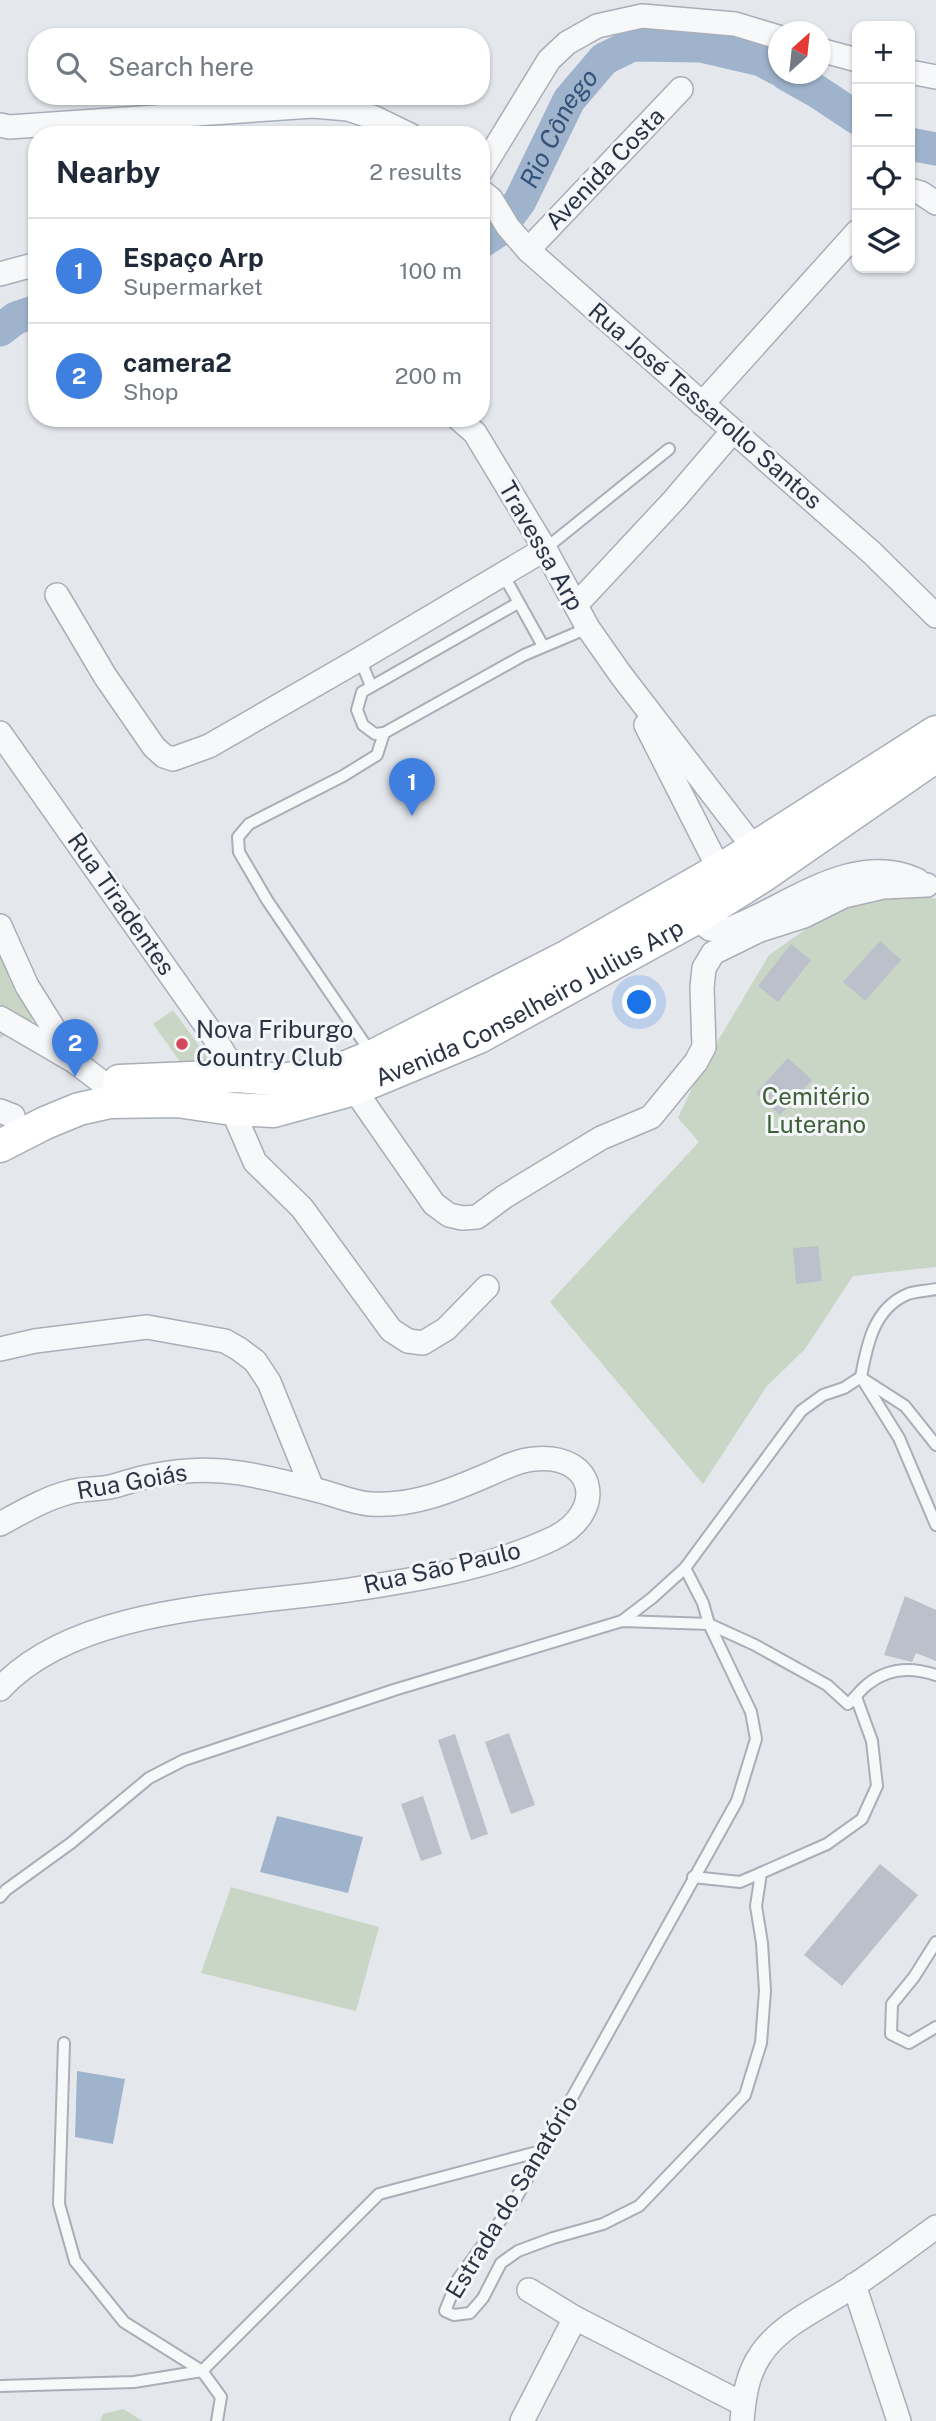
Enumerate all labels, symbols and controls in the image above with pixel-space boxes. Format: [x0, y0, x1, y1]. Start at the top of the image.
north arrow [768, 21, 831, 84]
map controls [852, 21, 915, 273]
button: + [852, 21, 915, 84]
search box [28, 28, 490, 105]
icon: search [52, 48, 90, 86]
text: Search here [108, 51, 254, 82]
water label: Rio Cônego [513, 62, 604, 193]
button: − [852, 84, 915, 147]
street label: Avenida Costa [539, 102, 669, 235]
button: locate [852, 147, 915, 210]
text: Nearby [56, 154, 160, 190]
text: 2 results [369, 158, 462, 185]
button: layers [852, 210, 915, 273]
text: Espaço Arp [123, 242, 264, 273]
text: 1 [74, 257, 84, 284]
text: 100 m [399, 257, 462, 284]
text: Supermarket [123, 273, 263, 300]
street label: Rua José Tessarollo Santos [583, 296, 828, 514]
text: camera2 [123, 347, 232, 378]
text: 2 [72, 362, 86, 389]
text: 200 m [395, 362, 462, 389]
text: Shop [123, 378, 178, 405]
street label: Travessa Arp [494, 476, 590, 615]
pin: 1 [389, 758, 435, 816]
street label: Rua Tiradentes [62, 827, 181, 980]
street label: Avenida Conselheiro Julius Arp [371, 913, 688, 1092]
your location [622, 985, 656, 1019]
place label: Nova Friburgo Country Club [196, 1015, 353, 1071]
pin: 2 [52, 1019, 98, 1077]
marker: Nova Friburgo Country Club [174, 1036, 190, 1052]
park label: Cemitério Luterano [762, 1082, 870, 1138]
street label: Rua Goiás [74, 1458, 189, 1504]
street label: Rua São Paulo [361, 1535, 523, 1599]
street label: Estrada do Sanatório [439, 2090, 583, 2303]

